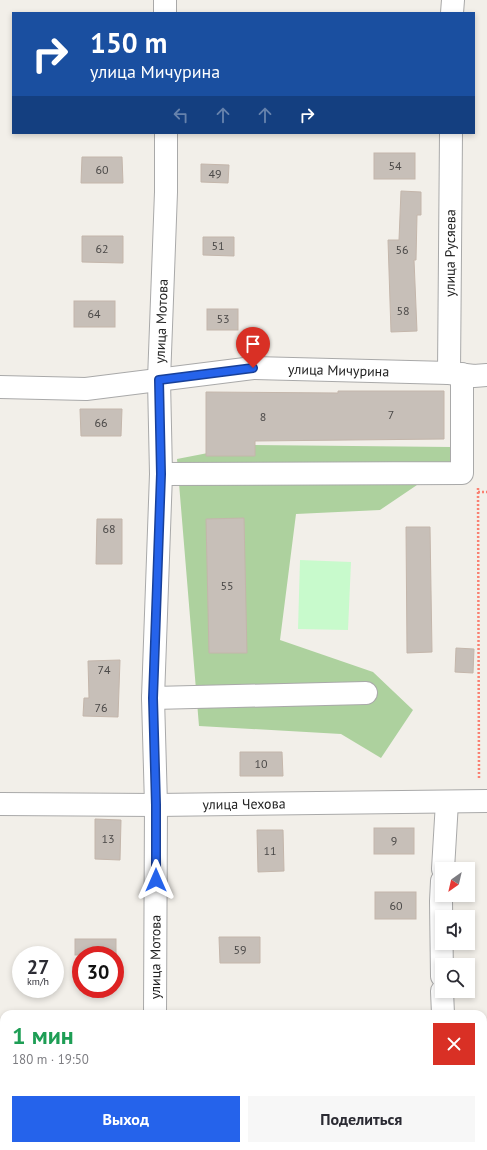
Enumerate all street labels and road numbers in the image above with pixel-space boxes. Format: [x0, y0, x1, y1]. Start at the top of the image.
street label: улица Русяева [441, 209, 459, 297]
street label: улица Мотова [151, 279, 172, 364]
street label: улица Мичурина [288, 360, 390, 380]
street label: улица Чехова [202, 794, 286, 813]
street label: улица Мотова [146, 915, 164, 999]

